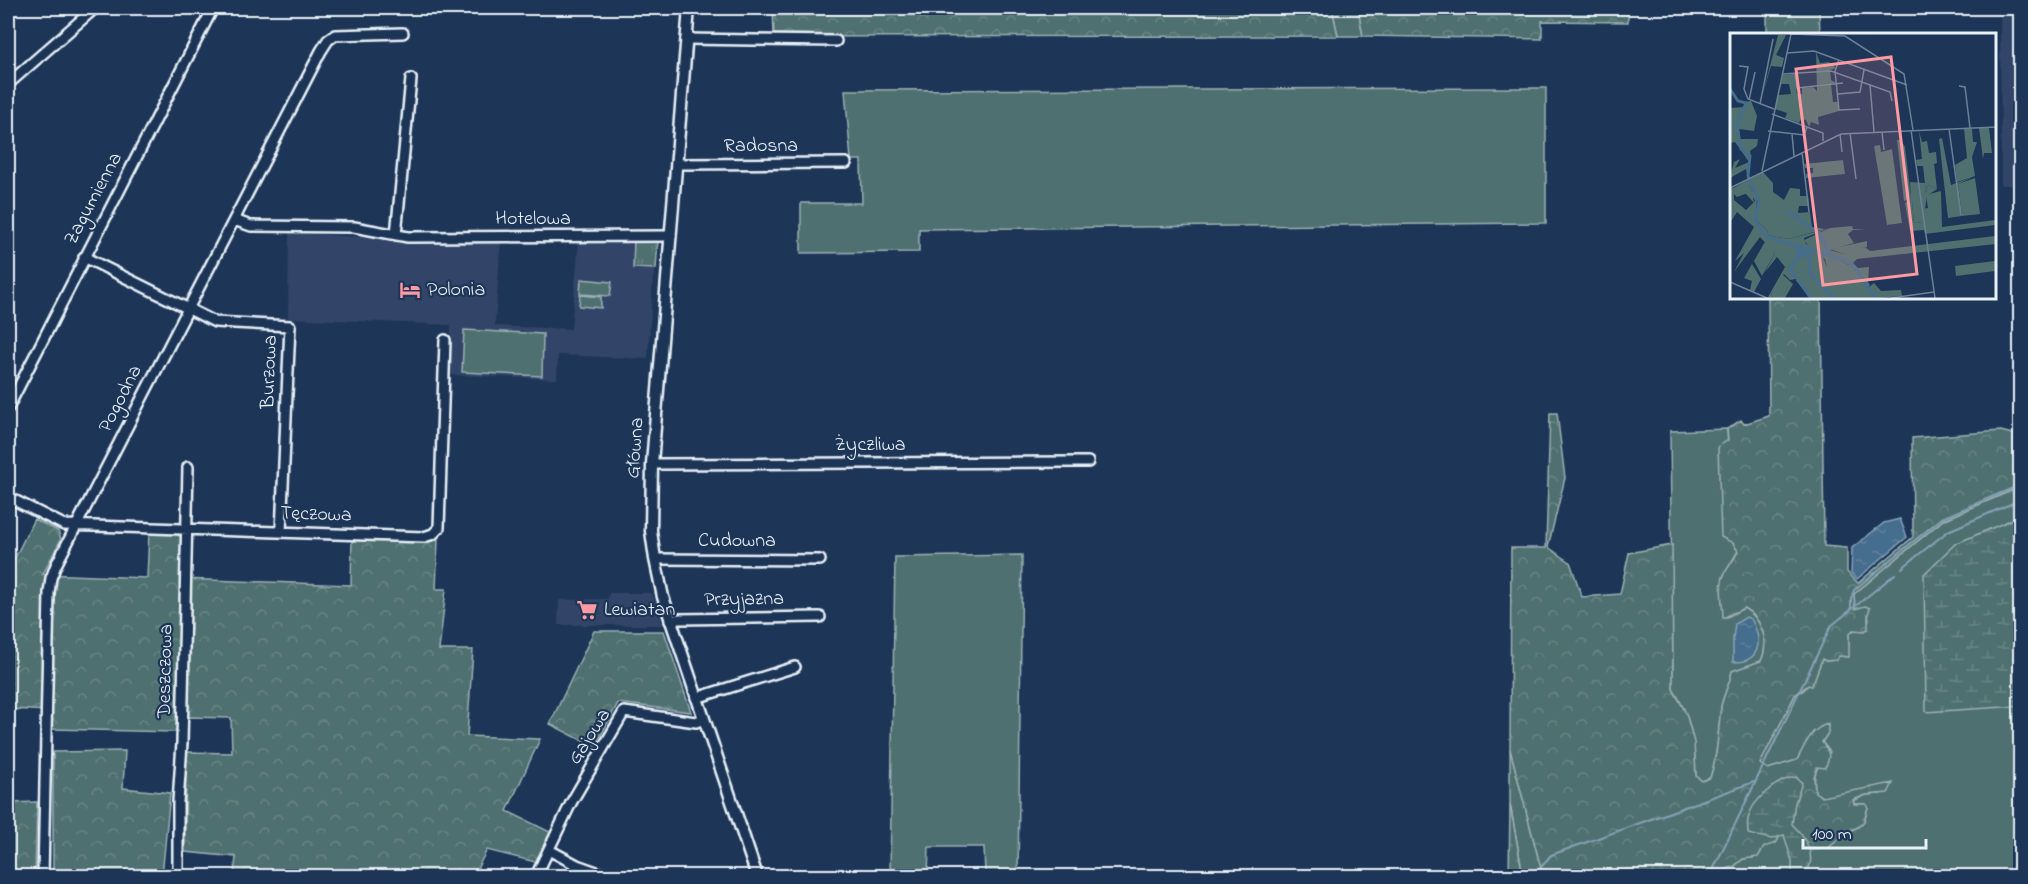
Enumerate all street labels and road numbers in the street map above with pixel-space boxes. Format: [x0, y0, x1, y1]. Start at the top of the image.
street label: Radosna [724, 132, 798, 161]
street label: Zagumienna [57, 148, 131, 251]
street label: Hotelowa [495, 205, 571, 234]
street label: Burzowa [254, 335, 286, 410]
street label: Pogodna [92, 360, 151, 438]
street label: Główna [619, 416, 653, 480]
street label: Życzliwa [834, 431, 906, 460]
street label: Tęczowa [280, 499, 352, 531]
street label: Cudowna [698, 527, 776, 556]
street label: Przyjazna [704, 585, 784, 615]
street label: Deszczowa [151, 624, 181, 719]
street label: Gajowa [561, 703, 619, 771]

